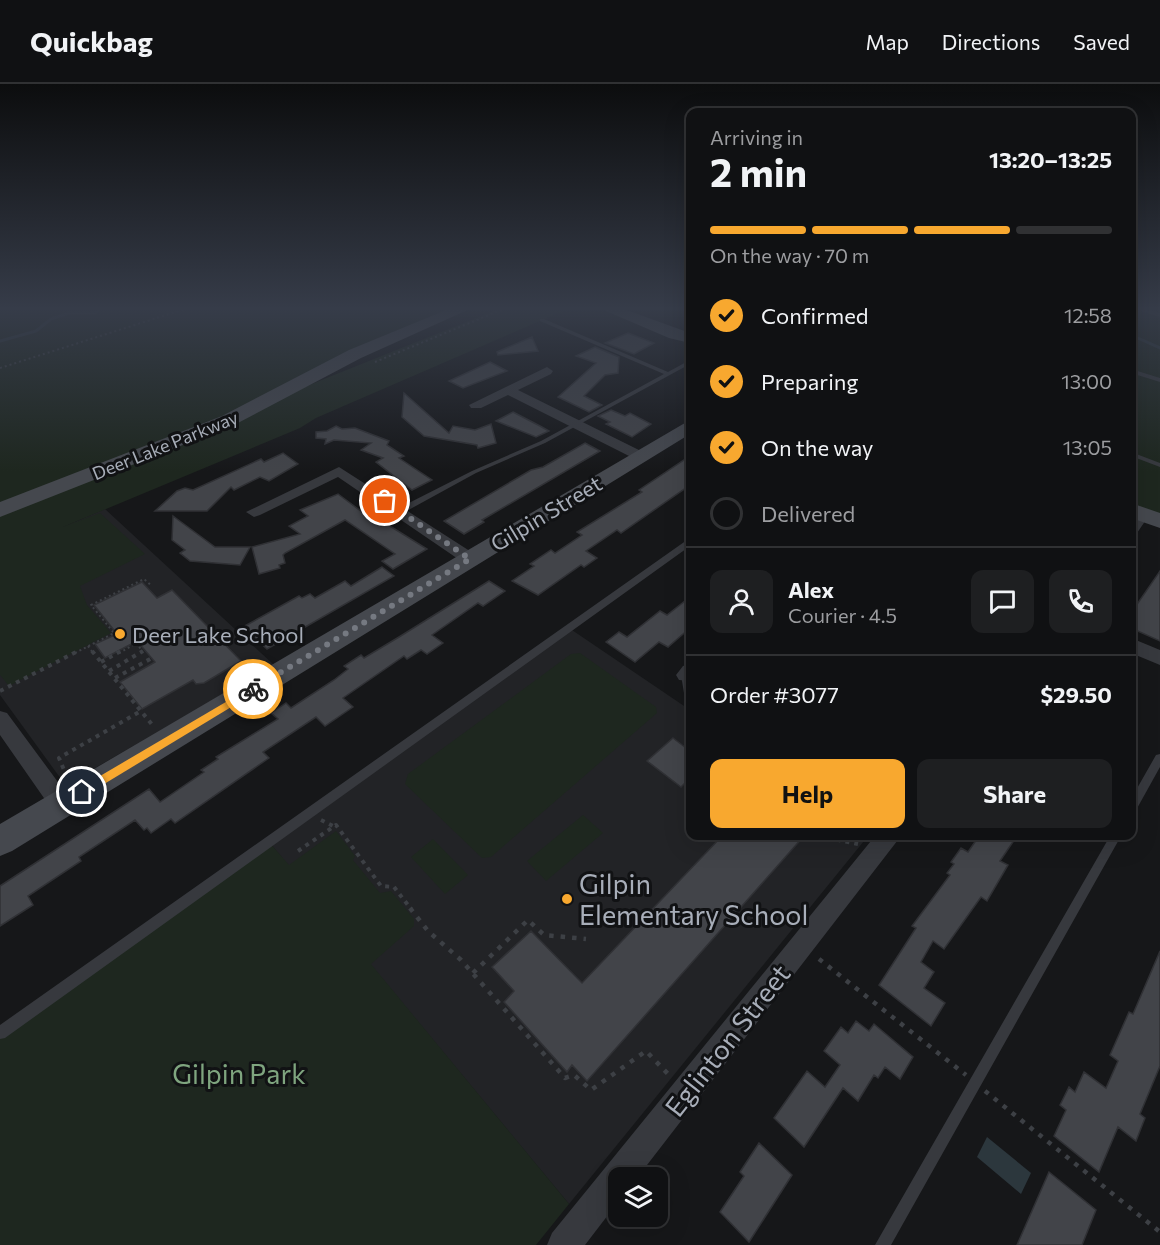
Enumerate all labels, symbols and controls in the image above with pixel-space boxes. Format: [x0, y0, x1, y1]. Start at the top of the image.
text: Quickbag [30, 24, 153, 58]
text: Map [866, 29, 909, 54]
text: Directions [942, 29, 1040, 54]
text: Saved [1073, 29, 1130, 54]
text: Arriving in [710, 125, 803, 149]
text: 13:20–13:25 [989, 146, 1112, 173]
text: 2 min [710, 147, 807, 195]
text: On the way · 70 m [710, 243, 869, 267]
icon: check [710, 299, 743, 332]
text: Confirmed [761, 302, 868, 329]
text: 12:58 [1064, 303, 1112, 327]
icon: check [710, 365, 743, 398]
text: Preparing [761, 368, 858, 395]
text: 13:00 [1061, 369, 1112, 393]
street label: Deer Lake Parkway [89, 406, 241, 484]
icon: check [710, 431, 743, 464]
text: On the way [761, 434, 873, 461]
text: 13:05 [1063, 435, 1112, 459]
street label: Gilpin Street [485, 469, 607, 557]
pin [359, 475, 410, 526]
icon: bag [368, 484, 401, 517]
text: Delivered [761, 500, 855, 527]
button: person [710, 570, 773, 633]
button: chat [971, 570, 1034, 633]
button: phone [1049, 570, 1112, 633]
text: Alex [788, 576, 834, 603]
text: Courier · 4.5 [788, 603, 897, 627]
place label: Deer Lake School [132, 621, 304, 648]
marker: Deer Lake School [113, 627, 127, 641]
courier [223, 659, 283, 719]
icon: bike [237, 673, 270, 706]
text: Order #3077 [710, 681, 839, 708]
text: $29.50 [1040, 681, 1112, 708]
button: Help [710, 759, 905, 828]
button: Share [917, 759, 1112, 828]
pin [56, 766, 107, 817]
icon: home [65, 775, 98, 808]
place label: Gilpin Elementary School [579, 867, 808, 931]
marker: Gilpin Elementary School [560, 892, 574, 906]
street label: Eglinton Street [657, 957, 797, 1123]
park label: Gilpin Park [172, 1057, 306, 1090]
map controls [608, 1167, 668, 1227]
button: layers [608, 1167, 668, 1227]

